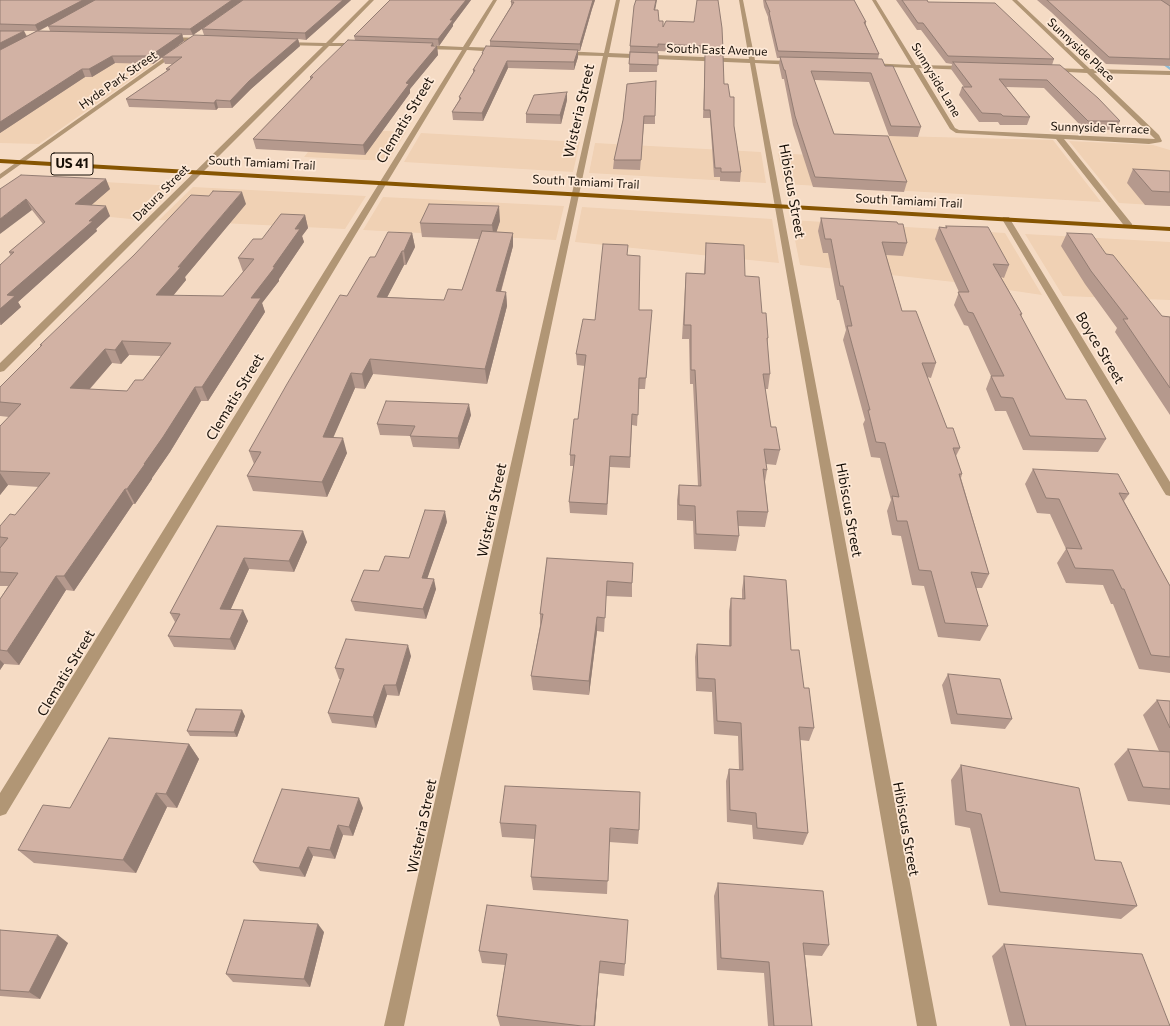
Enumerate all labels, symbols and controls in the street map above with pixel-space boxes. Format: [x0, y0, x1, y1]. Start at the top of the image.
street label: Sunnyside Place [1044, 15, 1118, 85]
street label: Sunnyside Lane [908, 40, 964, 120]
street label: South East Avenue [666, 41, 768, 59]
street label: Hyde Park Street [76, 48, 160, 112]
street label: Wisteria Street [560, 62, 598, 160]
street label: Clematis Street [373, 74, 437, 166]
street label: Sunnyside Terrace [1050, 119, 1150, 137]
street label: Hibiscus Street [775, 142, 809, 240]
road number: US 41 [51, 153, 93, 175]
street label: South Tamiami Trail [208, 153, 316, 173]
street label: Datura Street [130, 162, 192, 224]
street label: South Tamiami Trail [532, 172, 640, 192]
street label: South Tamiami Trail [855, 191, 963, 211]
street label: Boyce Street [1072, 309, 1128, 387]
street label: Clematis Street [203, 351, 267, 443]
street label: Wisteria Street [474, 461, 510, 559]
street label: Hibiscus Street [832, 461, 866, 559]
street label: Clematis Street [34, 627, 98, 719]
street label: Wisteria Street [404, 777, 440, 875]
street label: Hibiscus Street [889, 780, 923, 878]

